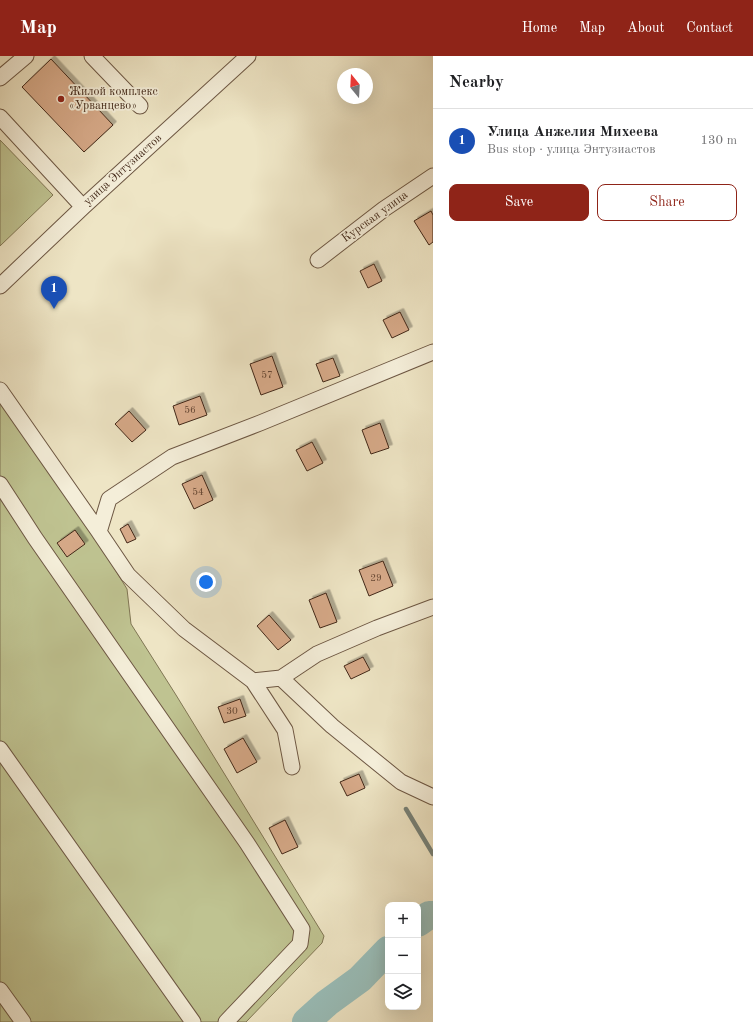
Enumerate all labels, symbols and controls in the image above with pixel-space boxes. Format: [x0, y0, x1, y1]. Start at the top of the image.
text: Map [20, 19, 57, 38]
text: Home [522, 21, 557, 35]
text: Map [579, 21, 605, 35]
text: About [627, 21, 664, 35]
text: Contact [686, 21, 733, 35]
north arrow [337, 68, 373, 104]
text: Nearby [449, 74, 504, 91]
place label: Жилой комплекс «Урванцево» [69, 86, 158, 112]
marker: Жилой комплекс «Урванцево» [56, 94, 66, 104]
text: Улица Анжелия Михеева [487, 125, 658, 140]
street label: улица Энтузиастов [82, 132, 165, 208]
text: 1 [458, 134, 466, 147]
text: 130 m [700, 134, 737, 147]
text: Bus stop · улица Энтузиастов [487, 143, 655, 156]
button: Save [449, 184, 589, 221]
button: Share [597, 184, 737, 221]
street label: Курская улица [340, 189, 410, 245]
pin: 1 [41, 276, 67, 309]
house number: 57 [261, 370, 273, 380]
house number: 56 [184, 405, 196, 415]
house number: 54 [192, 487, 204, 497]
your location [196, 572, 216, 592]
house number: 29 [370, 573, 382, 583]
house number: 30 [226, 706, 238, 716]
map controls [385, 902, 421, 1010]
button: + [385, 902, 421, 938]
button: − [385, 938, 421, 974]
button: layers [385, 974, 421, 1010]

